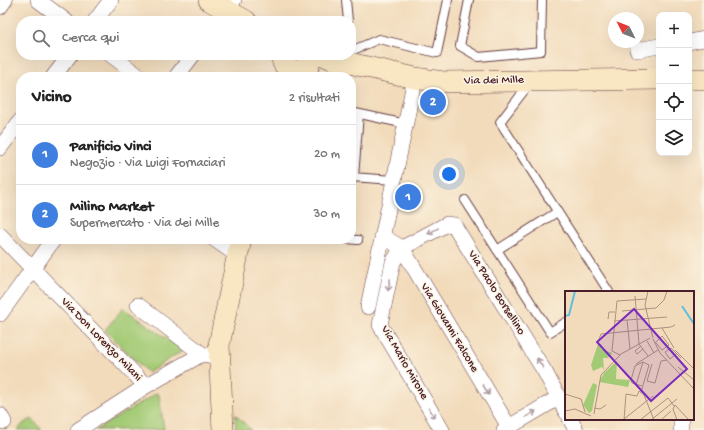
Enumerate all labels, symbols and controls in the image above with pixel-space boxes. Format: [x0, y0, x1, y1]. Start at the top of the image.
north arrow [608, 12, 644, 48]
map controls [656, 12, 692, 156]
button: + [656, 12, 692, 48]
search box [16, 16, 356, 60]
icon: search [30, 27, 52, 49]
text: Cerca qui [62, 29, 119, 47]
button: − [656, 48, 692, 84]
street label: Via dei Mille [463, 73, 525, 89]
button: locate [656, 84, 692, 120]
pin: 2 [420, 87, 446, 117]
text: Vicino [32, 88, 72, 108]
text: 2 risultati [289, 91, 340, 106]
button: layers [656, 120, 692, 156]
text: Panificio Vinci [70, 138, 152, 156]
text: 1 [42, 147, 48, 162]
text: 20 m [314, 147, 340, 162]
text: Negozio · Via Luigi Fornaciari [70, 156, 225, 171]
your location [439, 164, 459, 184]
pin: 1 [395, 182, 421, 212]
text: Milino Market [70, 198, 153, 216]
text: 2 [42, 207, 48, 222]
text: 30 m [314, 207, 340, 222]
text: Supermercato · Via dei Mille [70, 216, 219, 231]
one-way arrow [427, 228, 439, 236]
street label: Via Paolo Borsellino [464, 247, 528, 338]
one-way arrow [384, 278, 392, 291]
street label: Via Giovanni Falcone [416, 280, 482, 376]
inset map [565, 291, 694, 420]
street label: Via Don Lorenzo Milani [57, 294, 145, 385]
street label: Via Mario Mirone [377, 323, 431, 403]
one-way arrow [536, 358, 544, 369]
one-way arrow [483, 384, 491, 396]
one-way arrow [429, 407, 437, 419]
one-way arrow [525, 409, 537, 417]

